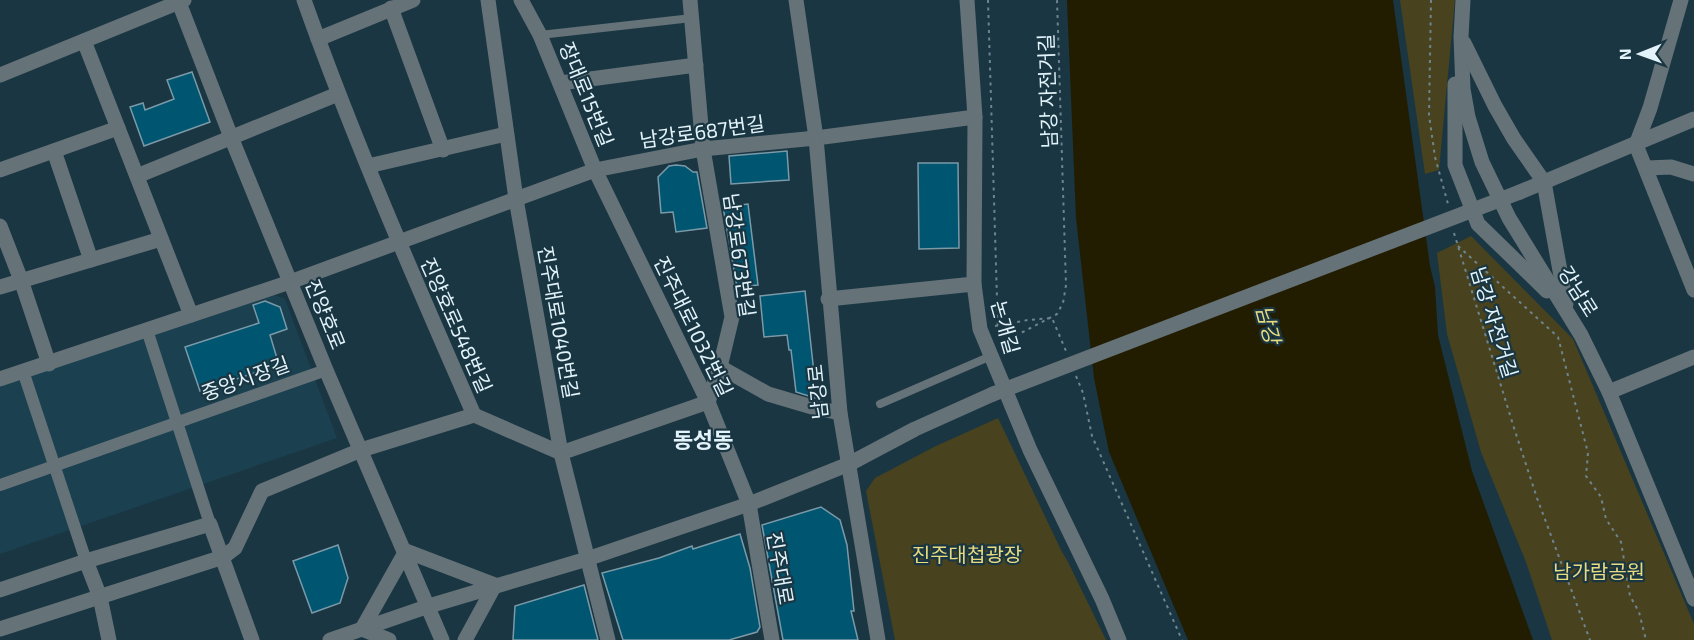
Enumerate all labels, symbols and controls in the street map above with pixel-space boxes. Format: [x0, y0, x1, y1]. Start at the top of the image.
north arrow [1610, 24, 1670, 84]
street label: 남강 자전거길 [1033, 33, 1061, 149]
street label: 장대로15번길 [555, 38, 619, 150]
text: N [1615, 48, 1634, 60]
street label: 남강로687번길 [638, 110, 766, 152]
street label: 남강로673번길 [719, 192, 761, 318]
street label: 진주대로1040번길 [534, 244, 584, 400]
street label: 진주대로1032번길 [650, 252, 738, 400]
street label: 진양호로548번길 [416, 254, 498, 396]
street label: 강남로 [1554, 261, 1604, 321]
street label: 남강 자전거길 [1467, 264, 1523, 380]
street label: 진양호로 [301, 275, 351, 353]
street label: 논개길 [987, 297, 1025, 357]
water label: 남강 [1252, 302, 1287, 348]
street label: 중앙시장길 [198, 351, 292, 405]
street label: 남강로 [802, 363, 832, 421]
district label: 동성동 [673, 426, 733, 452]
street label: 진주대로 [763, 530, 799, 606]
park label: 진주대첩광장 [912, 542, 1022, 566]
park label: 남가람공원 [1553, 559, 1645, 583]

